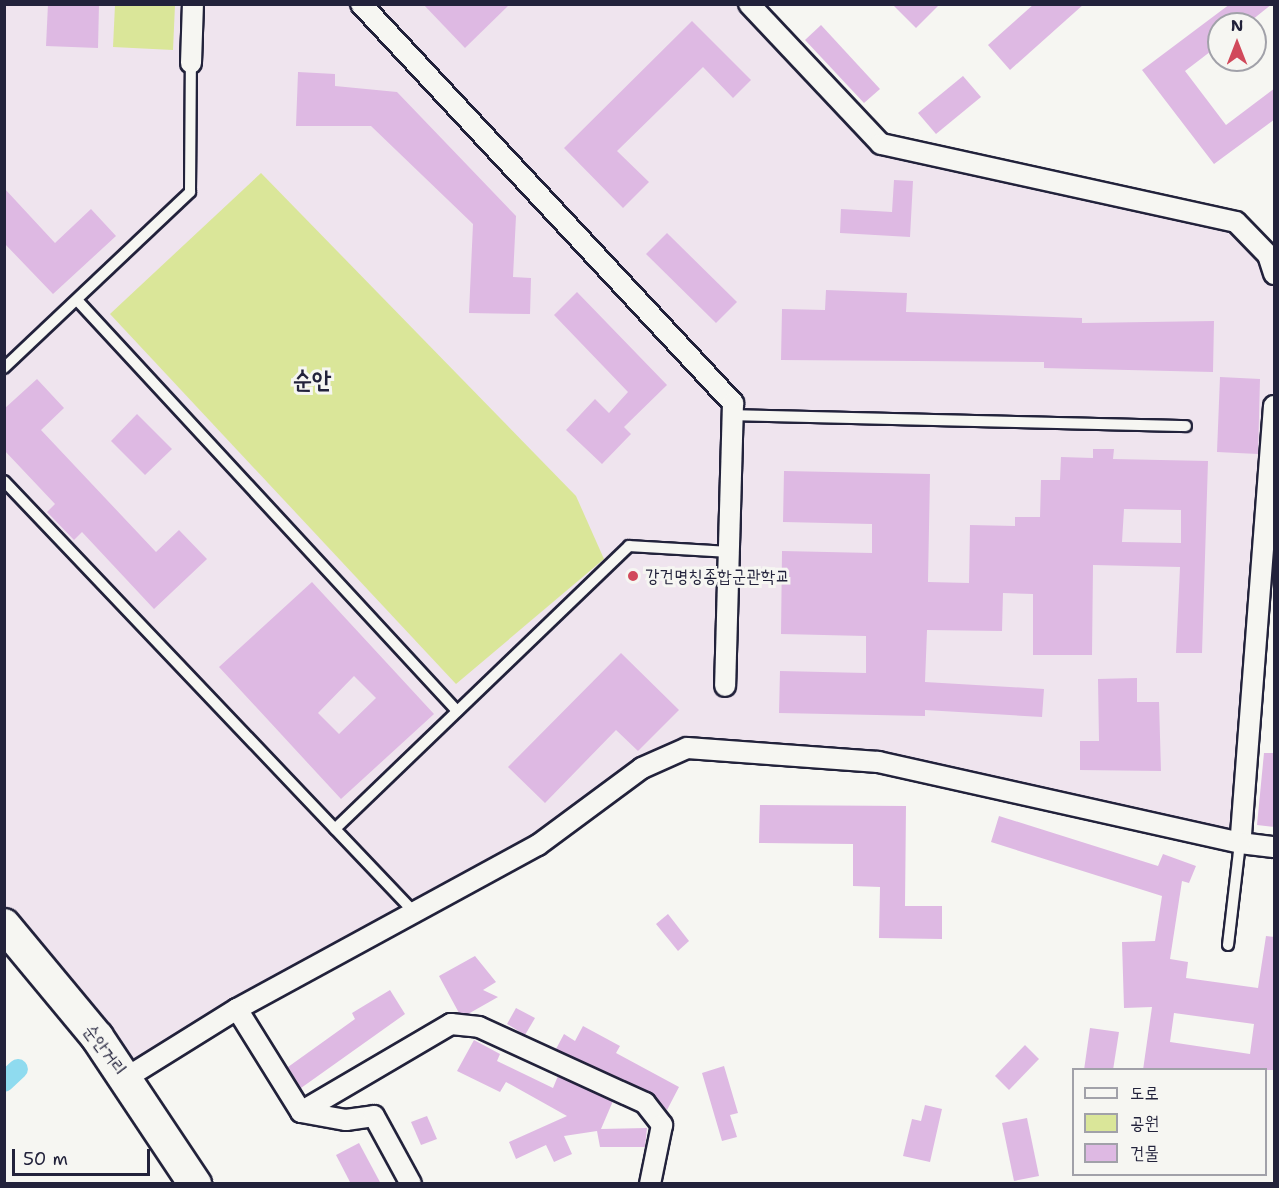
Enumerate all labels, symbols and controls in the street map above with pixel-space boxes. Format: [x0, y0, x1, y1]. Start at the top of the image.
north arrow [1207, 12, 1267, 72]
text: N [1231, 15, 1243, 36]
district label: 순안 [293, 367, 331, 395]
place label: 강건명칭종합군관학교 [645, 565, 790, 587]
marker: 강건명칭종합군관학교 [626, 569, 640, 583]
street label: 순안거리 [79, 1020, 131, 1080]
legend [1072, 1068, 1267, 1176]
text: 도로 [1130, 1081, 1159, 1105]
text: 공원 [1130, 1111, 1159, 1135]
scale bar [15, 1137, 153, 1175]
text: 건물 [1130, 1141, 1159, 1165]
text: 50 m [23, 1147, 68, 1171]

